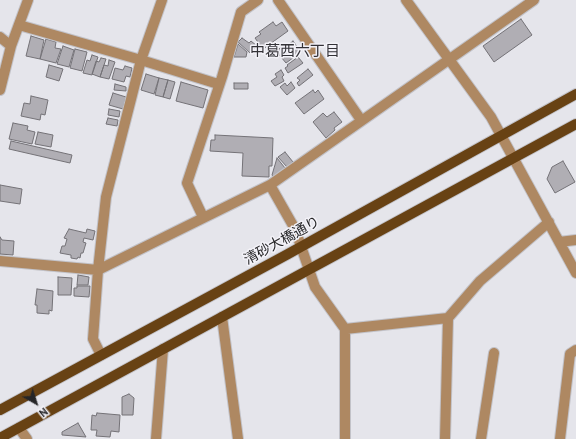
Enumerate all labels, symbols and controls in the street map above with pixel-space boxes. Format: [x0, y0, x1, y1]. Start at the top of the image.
district label: 中葛西六丁目 [250, 43, 340, 61]
street label: 清砂大橋通り [241, 213, 323, 269]
north arrow [16, 383, 56, 423]
text: N [36, 405, 51, 420]

